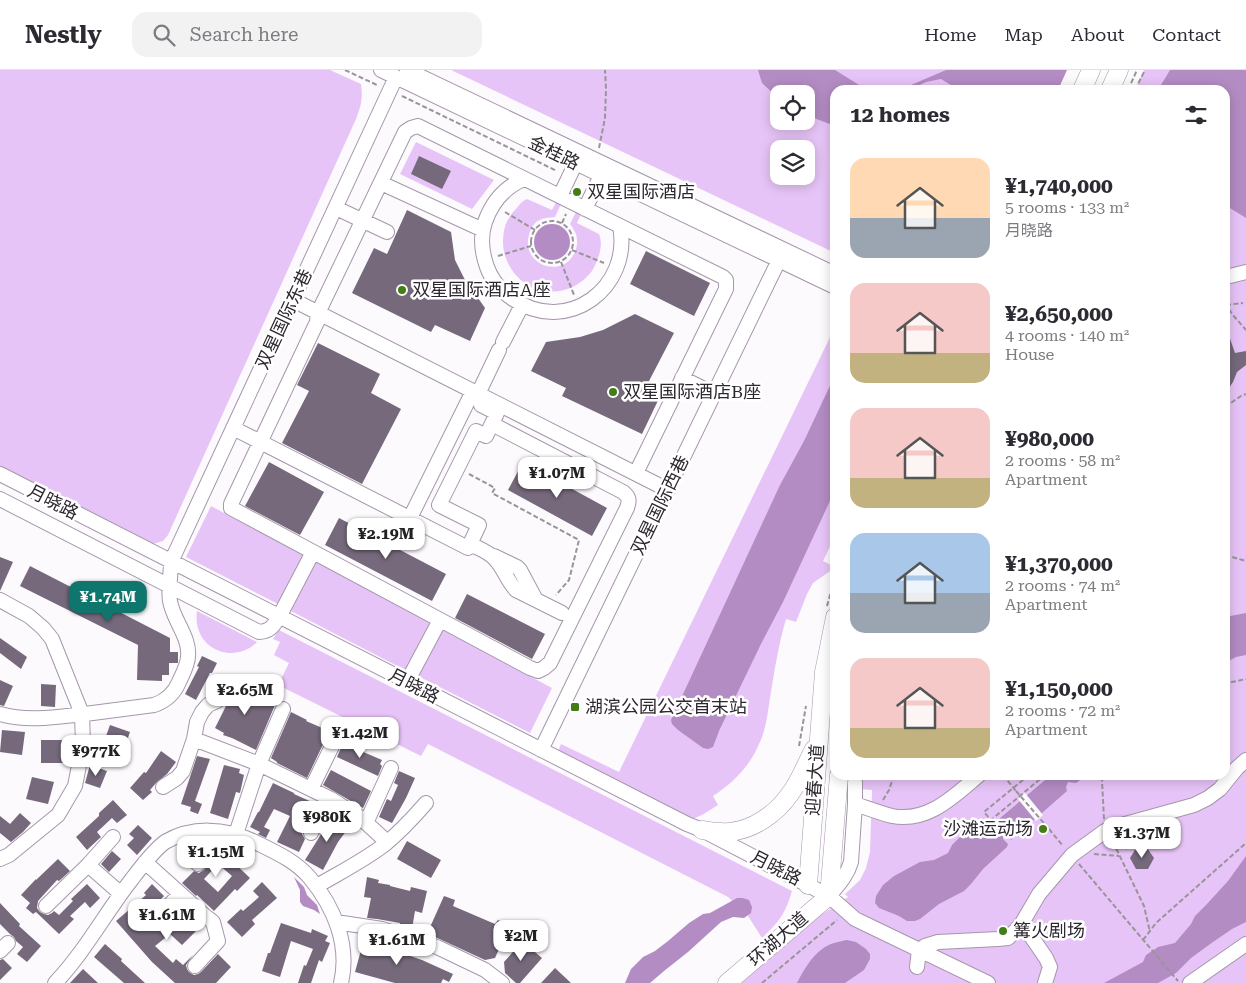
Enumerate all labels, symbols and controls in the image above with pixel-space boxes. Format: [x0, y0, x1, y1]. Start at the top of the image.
search box [132, 12, 482, 57]
text: Nestly [25, 21, 102, 49]
icon: search [150, 21, 178, 49]
text: Search here [190, 23, 299, 46]
text: Home [924, 24, 976, 45]
text: Map [1004, 24, 1043, 45]
text: About [1071, 24, 1124, 45]
text: Contact [1152, 24, 1221, 45]
map controls [770, 85, 815, 185]
button: locate [770, 85, 815, 130]
icon: filters [1182, 101, 1210, 129]
text: 12 homes [850, 103, 950, 127]
street label: 金桂路 [525, 131, 583, 174]
button: layers [770, 140, 815, 185]
text: ¥1,740,000 [1005, 174, 1113, 198]
icon: home [890, 178, 950, 238]
place label: 双星国际酒店 [587, 181, 695, 202]
marker: 双星国际酒店 [571, 186, 583, 198]
text: 5 rooms · 133 m² [1005, 198, 1129, 217]
text: 月晓路 [1005, 221, 1053, 240]
street label: 双星国际东巷 [251, 265, 316, 372]
place label: 双星国际酒店A座 [412, 279, 551, 300]
marker: 双星国际酒店A座 [396, 284, 408, 296]
text: ¥2,650,000 [1005, 302, 1113, 326]
icon: home [890, 303, 950, 363]
text: 4 rooms · 140 m² [1005, 326, 1129, 345]
text: House [1005, 345, 1054, 364]
place label: 双星国际酒店B座 [623, 381, 761, 402]
marker: 双星国际酒店B座 [607, 386, 619, 398]
text: ¥980,000 [1005, 427, 1094, 451]
icon: home [890, 428, 950, 488]
text: 2 rooms · 58 m² [1005, 451, 1120, 470]
street label: 双星国际西巷 [626, 452, 693, 558]
pin: ¥1.07M [516, 456, 598, 499]
text: ¥1.07M [529, 463, 585, 482]
text: Apartment [1005, 470, 1088, 489]
street label: 月晓路 [24, 480, 82, 523]
pin: ¥2.19M [345, 518, 427, 560]
text: ¥2.19M [358, 524, 414, 543]
text: ¥1,370,000 [1005, 552, 1113, 576]
icon: home [890, 553, 950, 613]
text: 2 rooms · 74 m² [1005, 576, 1120, 595]
pin: ¥1.74M [67, 580, 149, 623]
text: ¥1.74M [80, 587, 136, 606]
text: Apartment [1005, 595, 1088, 614]
street label: 月晓路 [385, 664, 443, 707]
pin: ¥2.65M [204, 674, 286, 716]
text: ¥1,150,000 [1005, 677, 1113, 701]
icon: home [890, 678, 950, 738]
text: ¥2.65M [217, 680, 273, 699]
place label: 湖滨公园公交首末站 [585, 696, 747, 717]
marker: 湖滨公园公交首末站 [569, 701, 581, 713]
text: 2 rooms · 72 m² [1005, 701, 1120, 720]
pin: ¥1.42M [319, 716, 401, 759]
text: Apartment [1005, 720, 1088, 739]
text: ¥1.42M [332, 723, 388, 742]
pin: ¥977K [61, 734, 131, 777]
text: ¥977K [72, 741, 120, 760]
street label: 迎春大道 [802, 743, 827, 817]
pin: ¥980K [292, 800, 362, 843]
text: ¥980K [303, 807, 351, 826]
pin: ¥1.37M [1101, 816, 1183, 859]
place label: 沙滩运动场 [943, 818, 1033, 839]
marker: 沙滩运动场 [1037, 823, 1049, 835]
text: ¥1.37M [1114, 823, 1170, 842]
pin: ¥1.15M [175, 836, 257, 878]
text: ¥1.15M [188, 842, 244, 861]
street label: 月晓路 [747, 846, 805, 889]
pin: ¥1.61M [126, 898, 208, 941]
text: ¥1.61M [139, 905, 195, 924]
street label: 环湖大道 [744, 907, 812, 970]
pin: ¥2M [497, 920, 545, 962]
place label: 篝火剧场 [1013, 920, 1085, 941]
pin: ¥1.61M [356, 924, 438, 966]
marker: 篝火剧场 [997, 925, 1009, 937]
text: ¥2M [504, 926, 538, 945]
text: ¥1.61M [369, 930, 425, 949]

